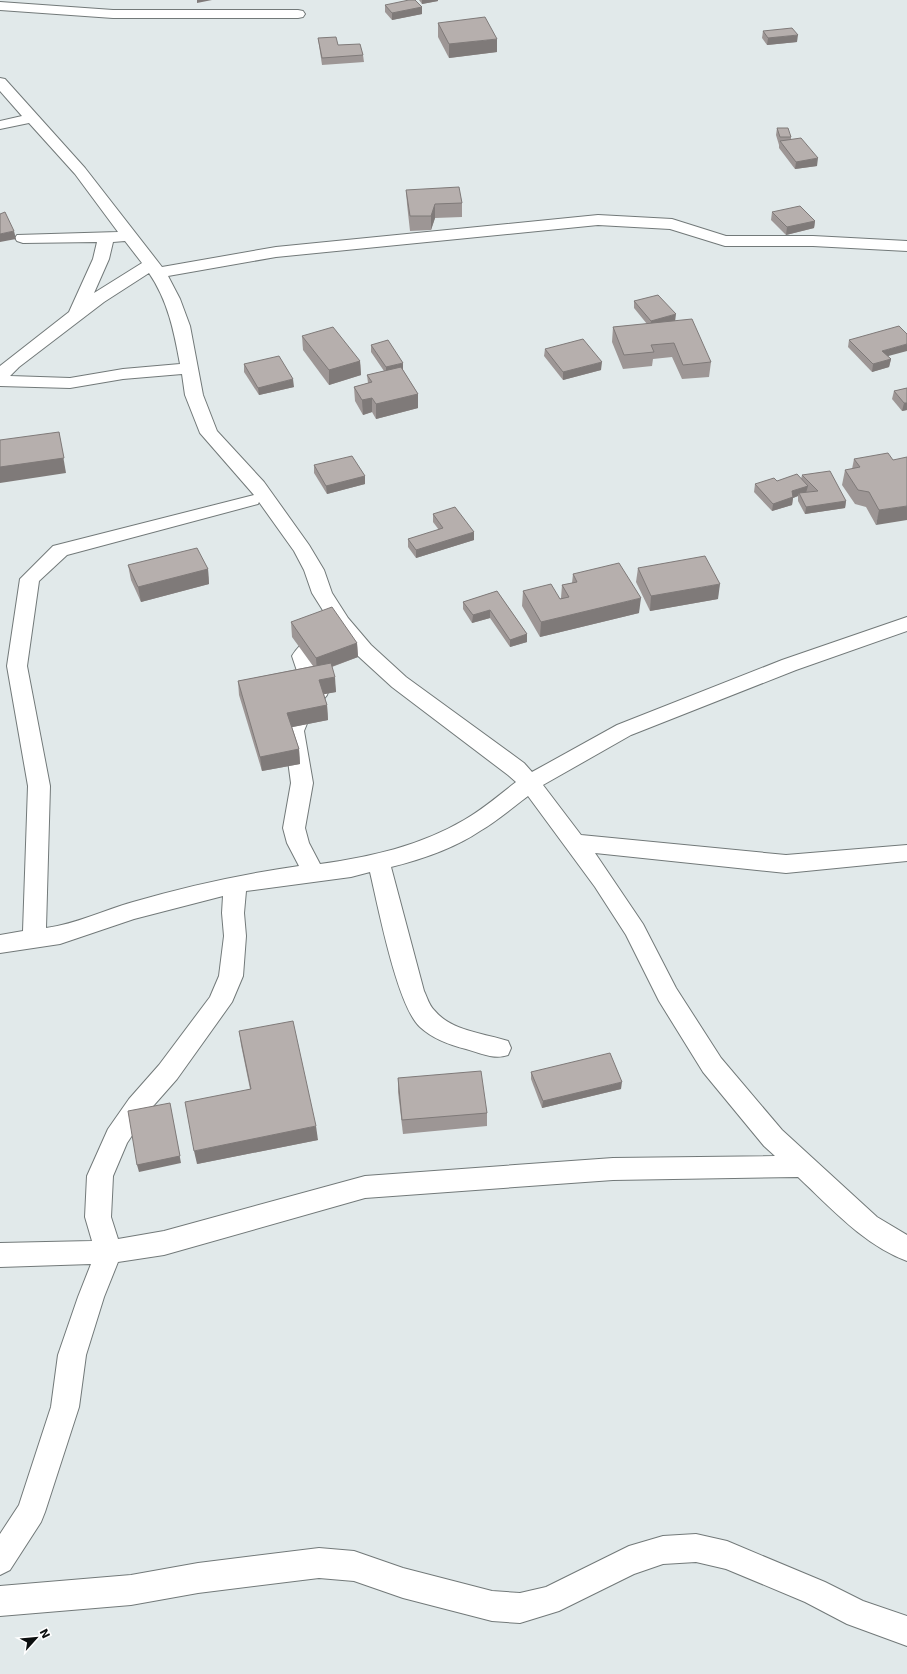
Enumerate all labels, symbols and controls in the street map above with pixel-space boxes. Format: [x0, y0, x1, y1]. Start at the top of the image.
north arrow [16, 1618, 56, 1658]
text: N [37, 1627, 52, 1641]

